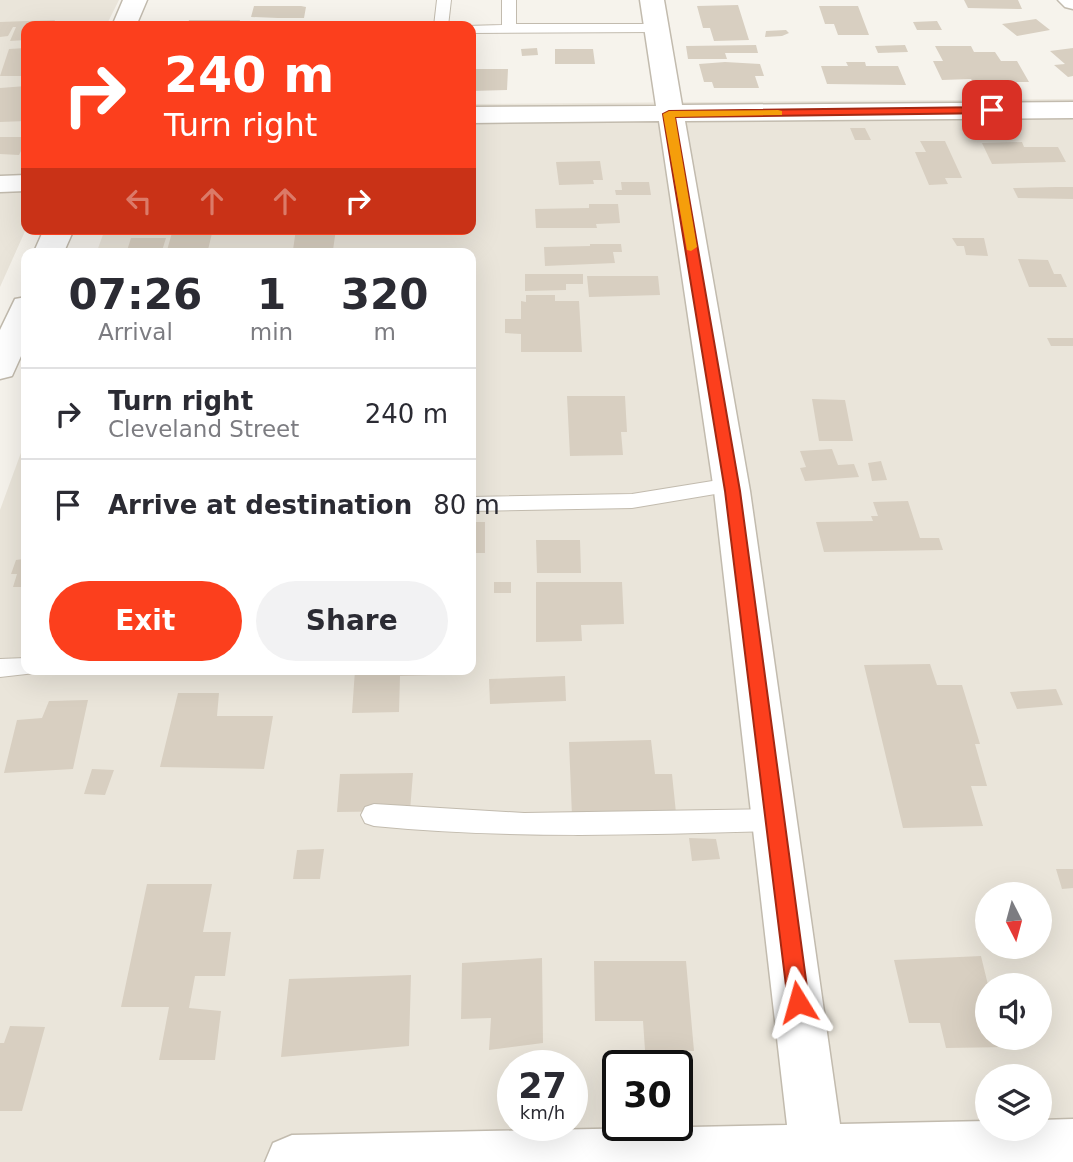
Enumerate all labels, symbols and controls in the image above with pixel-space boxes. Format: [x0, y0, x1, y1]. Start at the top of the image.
text: 240 m [164, 47, 334, 104]
icon: right [49, 49, 140, 140]
pin [962, 80, 1022, 140]
icon: arrive [973, 91, 1011, 129]
text: Turn right [164, 106, 317, 144]
icon: left [120, 182, 158, 220]
icon: ahead [193, 182, 231, 220]
icon: ahead [266, 182, 304, 220]
icon: right [339, 182, 377, 220]
text: 07:26 [69, 270, 202, 319]
text: 1 [257, 270, 286, 319]
text: 320 [341, 270, 428, 319]
text: Arrival [98, 319, 173, 345]
text: min [250, 319, 293, 345]
text: m [373, 319, 396, 345]
text: Turn right [108, 386, 253, 416]
icon: right [49, 395, 87, 433]
text: 240 m [365, 399, 448, 429]
text: Cleveland Street [108, 416, 299, 442]
icon: arrive [49, 486, 87, 524]
text: Arrive at destination [108, 490, 412, 520]
text: 80 m [433, 490, 500, 520]
button: Exit [49, 581, 242, 661]
button: Share [256, 581, 448, 661]
north arrow [975, 882, 1052, 959]
map controls [975, 882, 1052, 1141]
position arrow [761, 965, 835, 1039]
button: sound [975, 973, 1052, 1050]
speed limit sign: 30 [602, 1050, 693, 1141]
button: layers [975, 1064, 1052, 1141]
text: 27 [518, 1066, 567, 1106]
text: km/h [520, 1102, 565, 1123]

